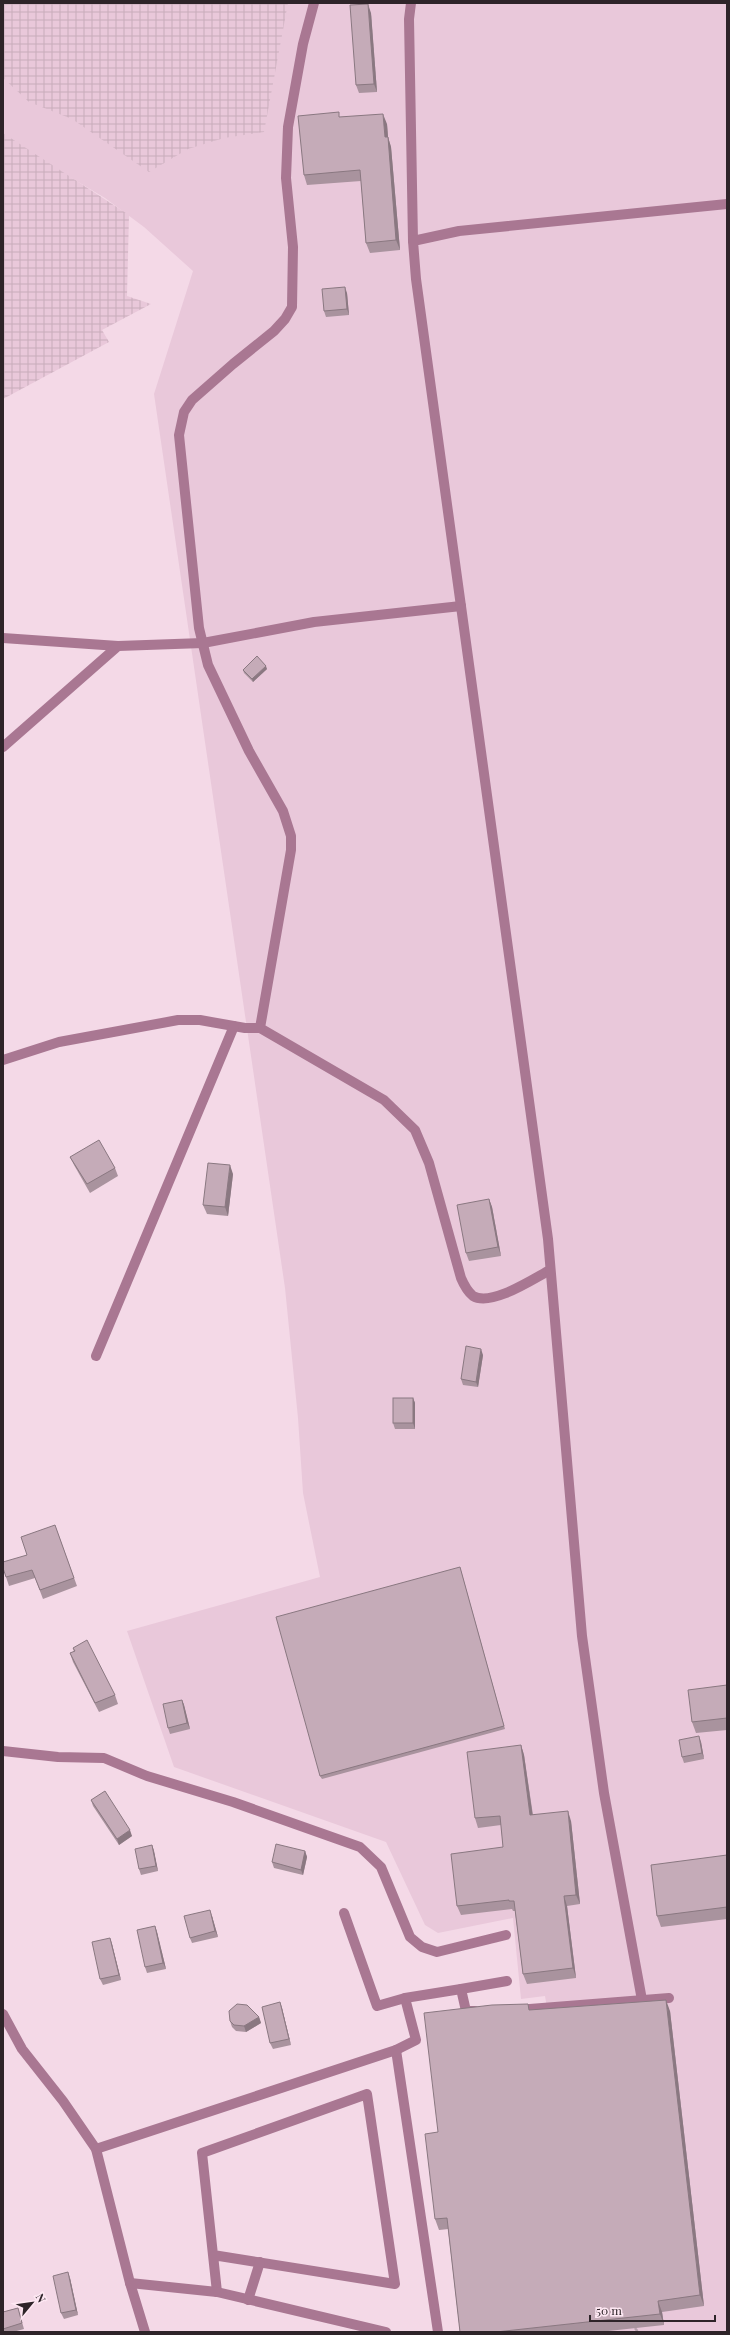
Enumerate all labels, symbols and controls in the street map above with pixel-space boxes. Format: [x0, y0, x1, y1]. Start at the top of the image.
north arrow [12, 2283, 52, 2323]
text: N [33, 2291, 50, 2305]
scale bar [590, 2297, 715, 2323]
text: 50 m [596, 2302, 622, 2318]

